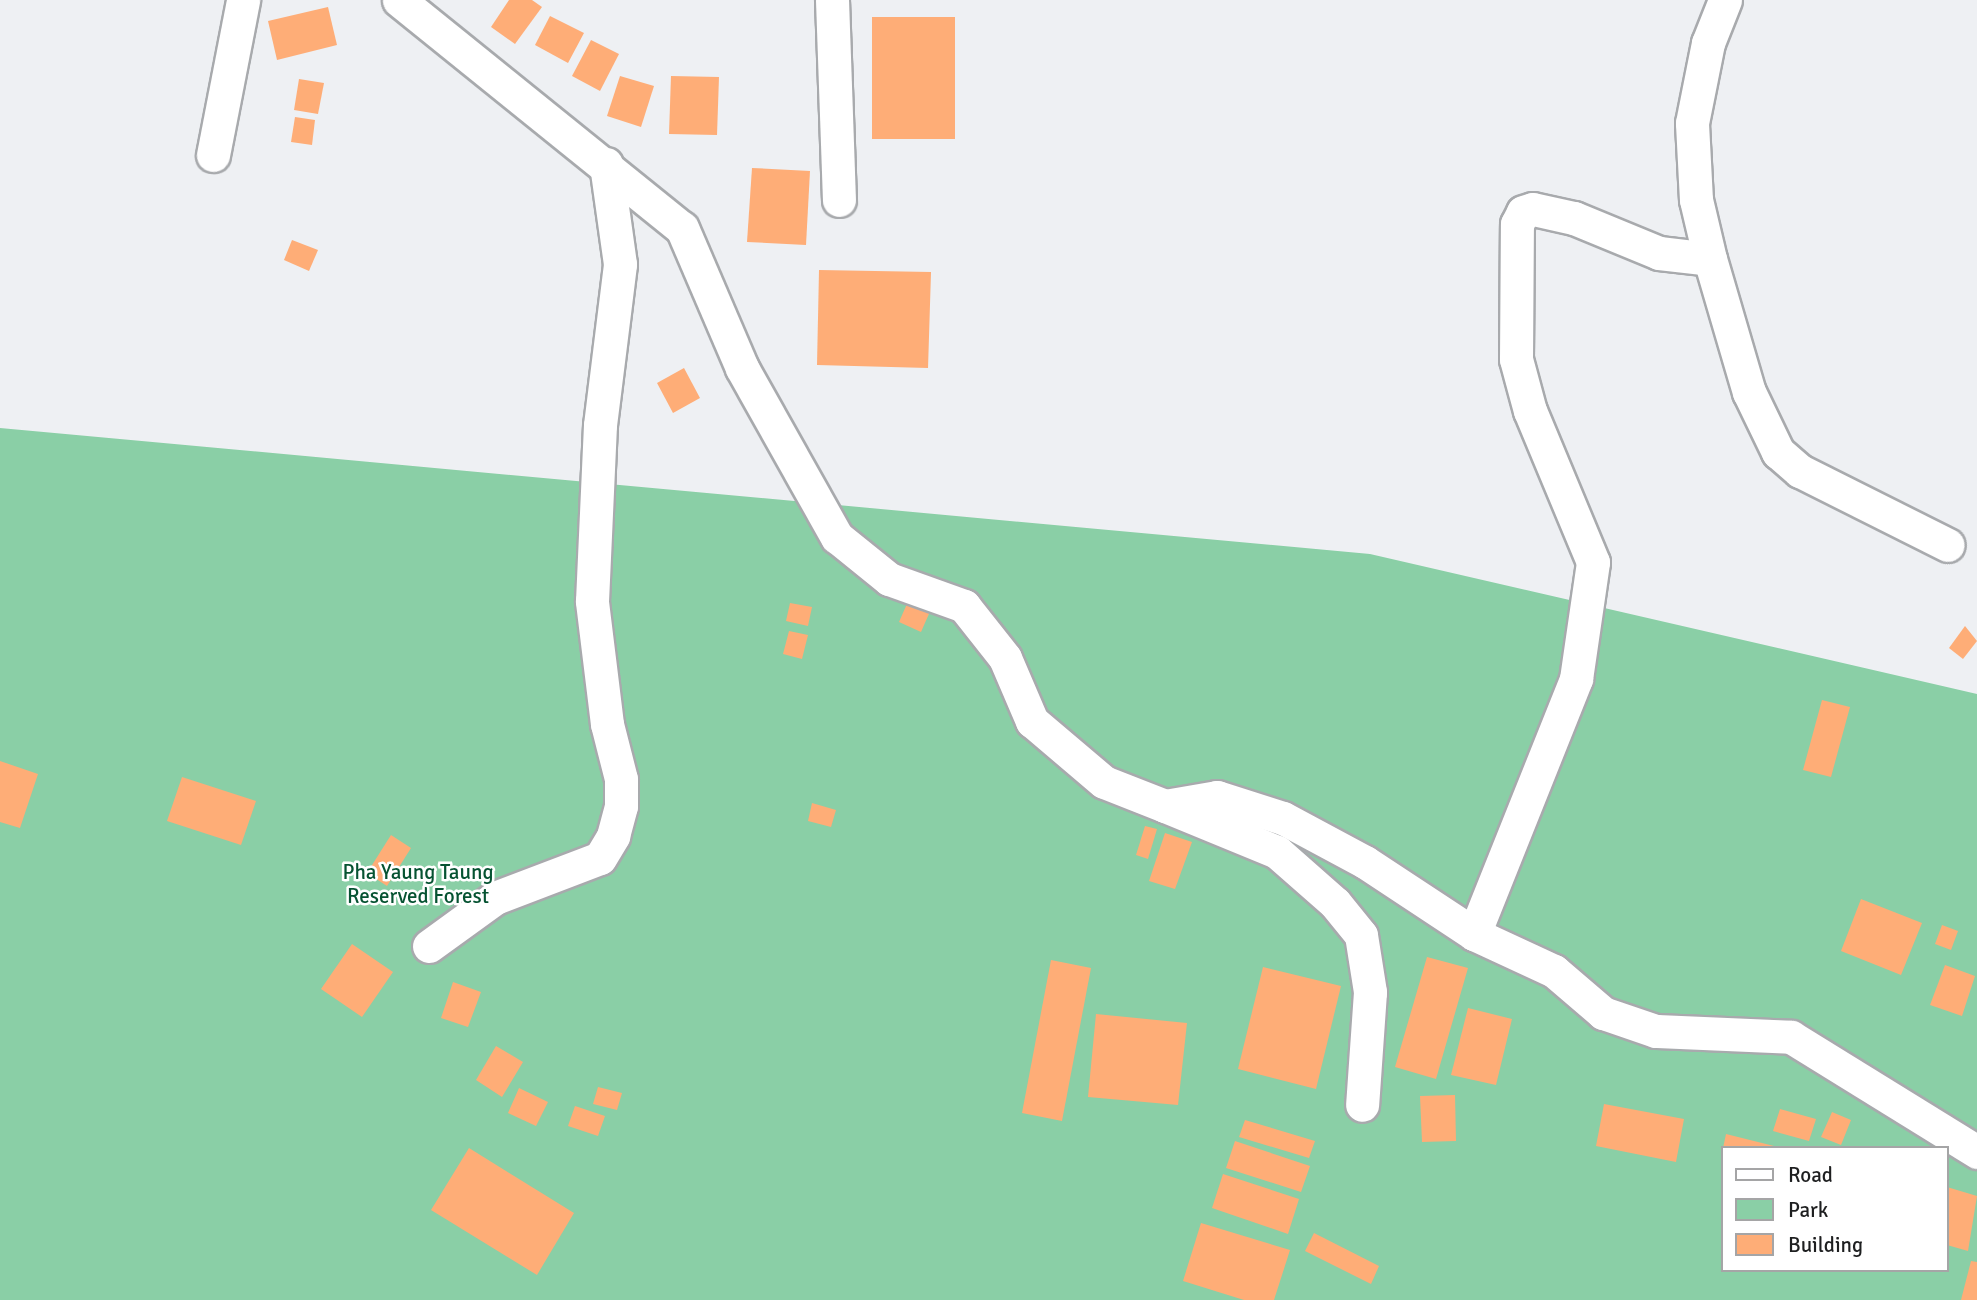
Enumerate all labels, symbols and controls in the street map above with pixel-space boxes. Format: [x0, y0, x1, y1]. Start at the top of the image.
park label: Pha Yaung Taung Reserved Forest [343, 859, 493, 909]
legend [1722, 1146, 1949, 1272]
text: Road [1788, 1162, 1833, 1188]
text: Park [1788, 1197, 1828, 1223]
text: Building [1788, 1232, 1863, 1258]

